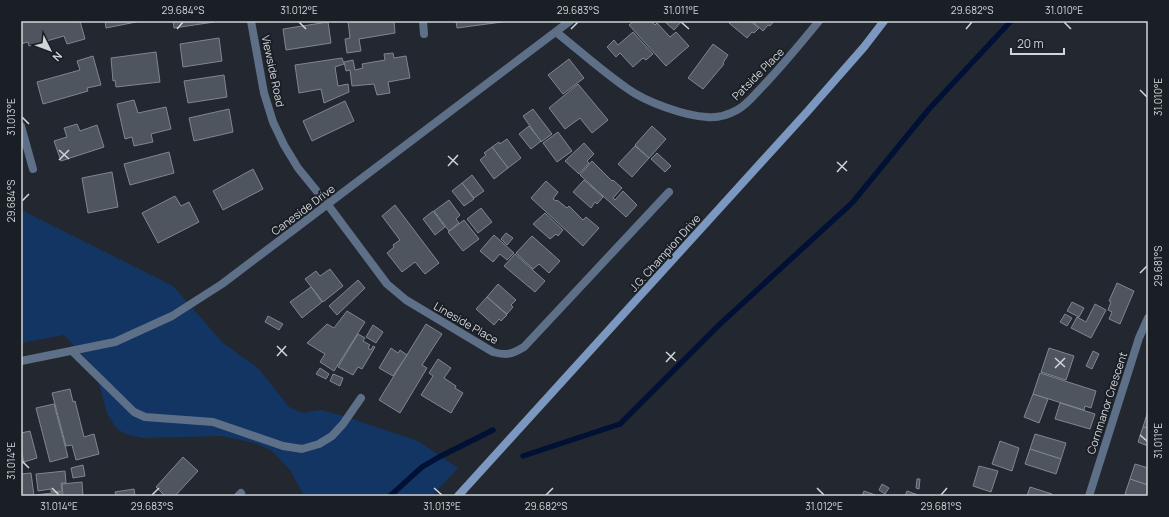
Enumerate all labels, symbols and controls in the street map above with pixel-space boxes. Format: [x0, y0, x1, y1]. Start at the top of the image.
text: 29.684°S [162, 3, 204, 17]
text: 31.012°E [280, 3, 318, 17]
text: 29.683°S [557, 3, 599, 17]
text: 31.011°E [663, 3, 699, 17]
text: 29.682°S [951, 3, 993, 17]
text: 31.010°E [1045, 3, 1083, 17]
north arrow [30, 30, 70, 70]
scale bar [1011, 30, 1064, 56]
street label: Viewside Road [259, 34, 288, 108]
text: 20 m [1017, 35, 1044, 52]
street label: Patside Place [728, 44, 787, 103]
text: N [50, 49, 66, 65]
text: 31.010°E [1151, 78, 1165, 116]
text: 31.013°E [4, 98, 18, 136]
text: 29.684°S [4, 180, 18, 222]
street label: Caneside Drive [268, 180, 338, 238]
street label: J.G. Champion Drive [626, 210, 704, 295]
text: 29.681°S [1151, 246, 1165, 286]
street label: Lineside Place [431, 298, 502, 347]
street label: Cornmanor Crescent [1083, 350, 1130, 456]
text: 31.011°E [1151, 423, 1165, 459]
text: 31.014°E [4, 442, 18, 480]
text: 31.014°E [40, 499, 78, 513]
text: 29.683°S [131, 499, 173, 513]
text: 31.013°E [423, 499, 461, 513]
text: 29.682°S [525, 499, 567, 513]
text: 31.012°E [805, 499, 843, 513]
text: 29.681°S [921, 499, 961, 513]

